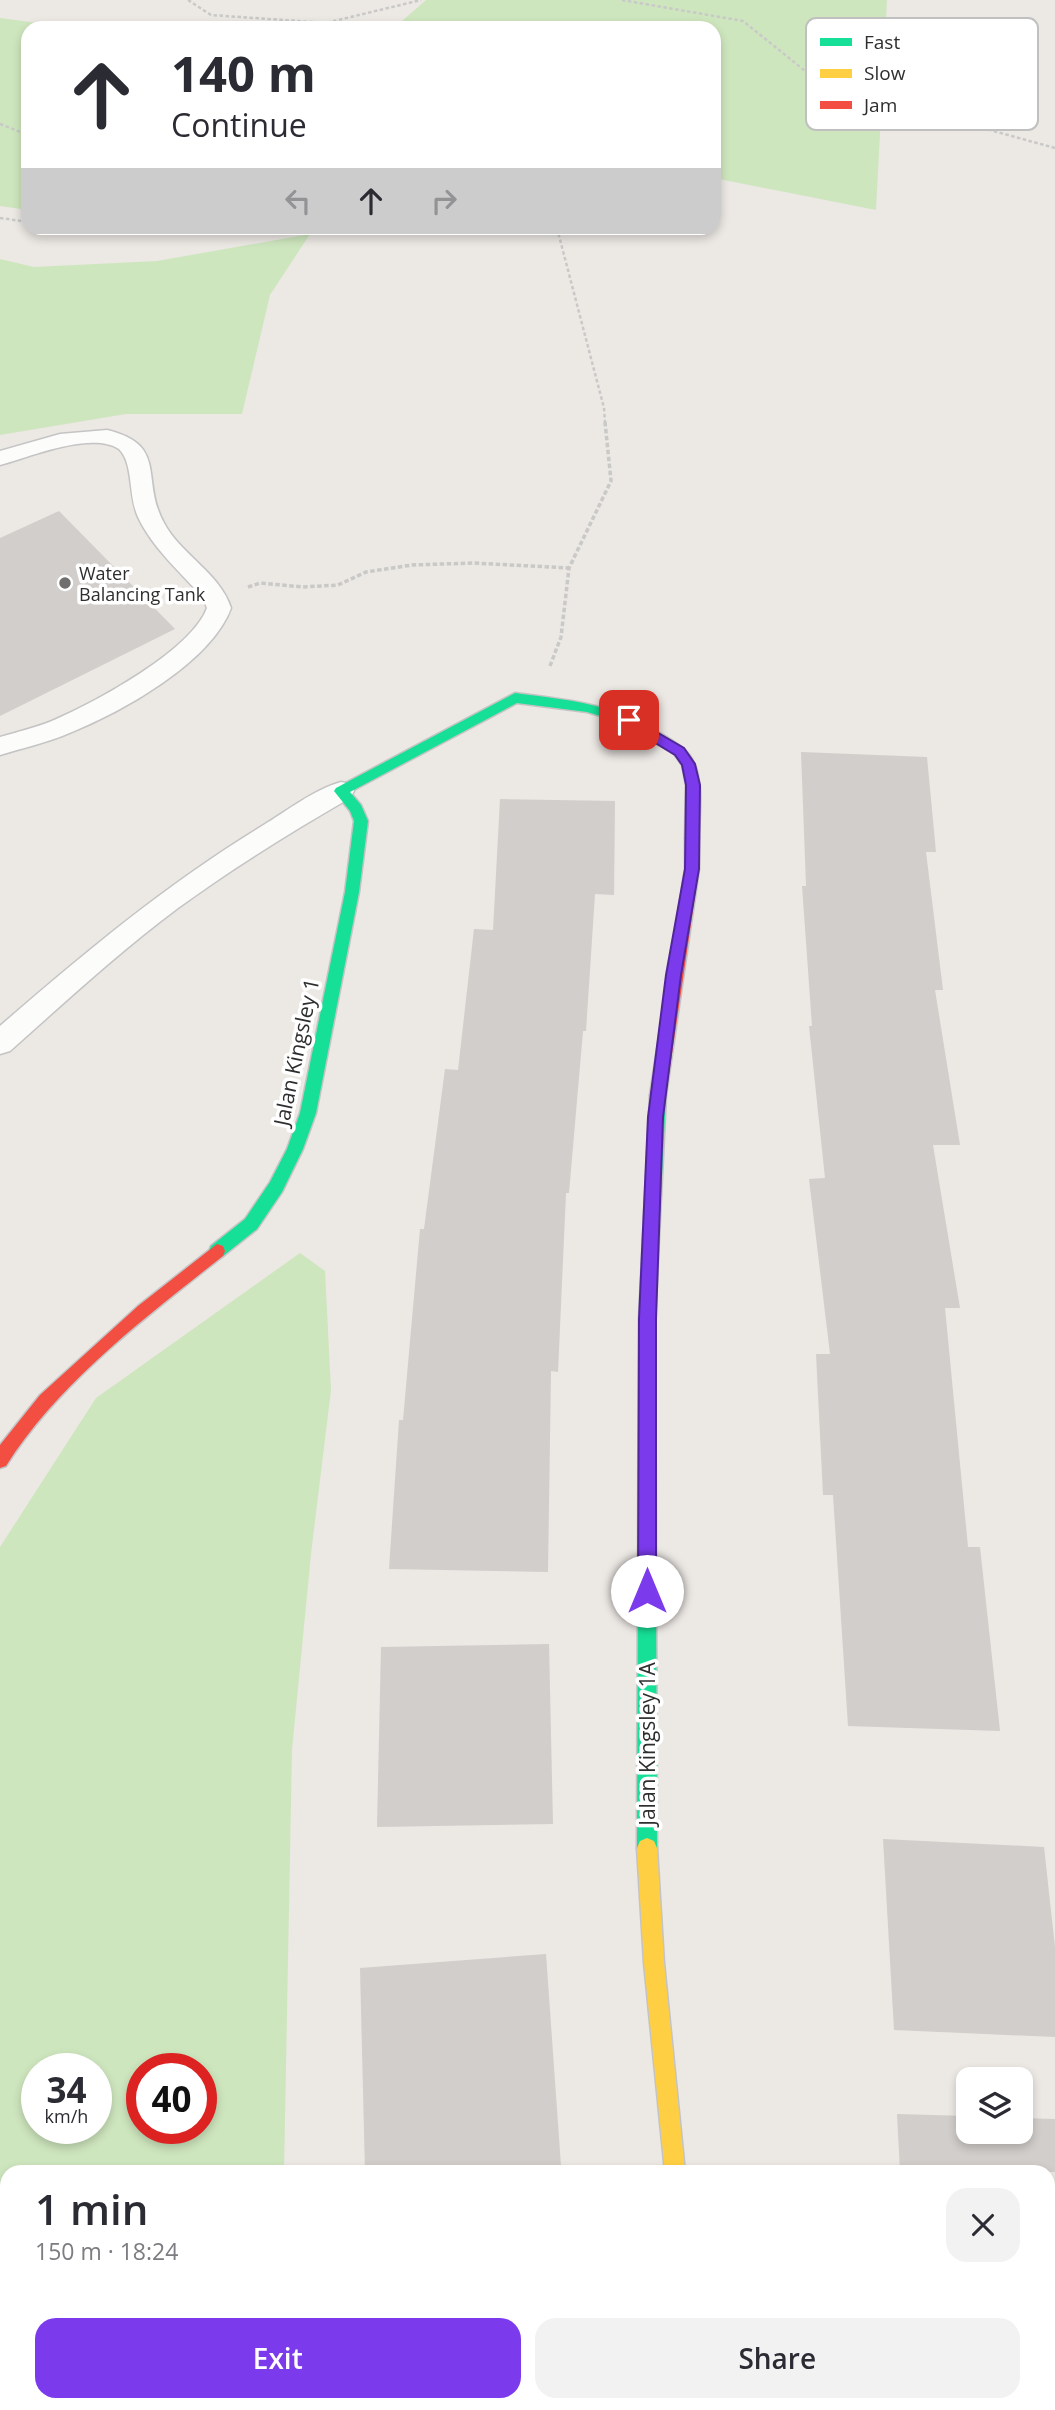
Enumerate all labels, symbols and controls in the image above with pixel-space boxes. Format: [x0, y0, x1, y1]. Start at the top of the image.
legend [806, 18, 1038, 130]
text: Fast [864, 29, 900, 55]
text: 140 m [171, 40, 316, 106]
icon: ahead [56, 49, 147, 140]
text: Slow [864, 60, 906, 86]
text: Jam [862, 92, 897, 118]
text: Continue [171, 103, 307, 146]
icon: left [279, 182, 317, 220]
icon: ahead [352, 182, 390, 220]
icon: right [425, 182, 463, 220]
place label: Water Balancing Tank [79, 561, 206, 606]
marker: Water Balancing Tank [57, 575, 73, 591]
pin [599, 690, 659, 750]
icon: arrive [610, 701, 648, 739]
street label: Jalan Kingsley 1 [266, 976, 325, 1130]
position arrow [610, 1554, 684, 1628]
street label: Jalan Kingsley 1A [633, 1662, 661, 1828]
speed limit sign: 40 [126, 2053, 217, 2144]
text: 34 [46, 2066, 87, 2113]
map controls [956, 2067, 1033, 2144]
button: layers [956, 2067, 1033, 2144]
text: km/h [45, 2104, 88, 2128]
text: 1 min [35, 2180, 148, 2237]
button: close [946, 2188, 1020, 2262]
text: 150 m · 18:24 [35, 2235, 178, 2267]
button: Exit [35, 2318, 521, 2398]
button: Share [535, 2318, 1020, 2398]

